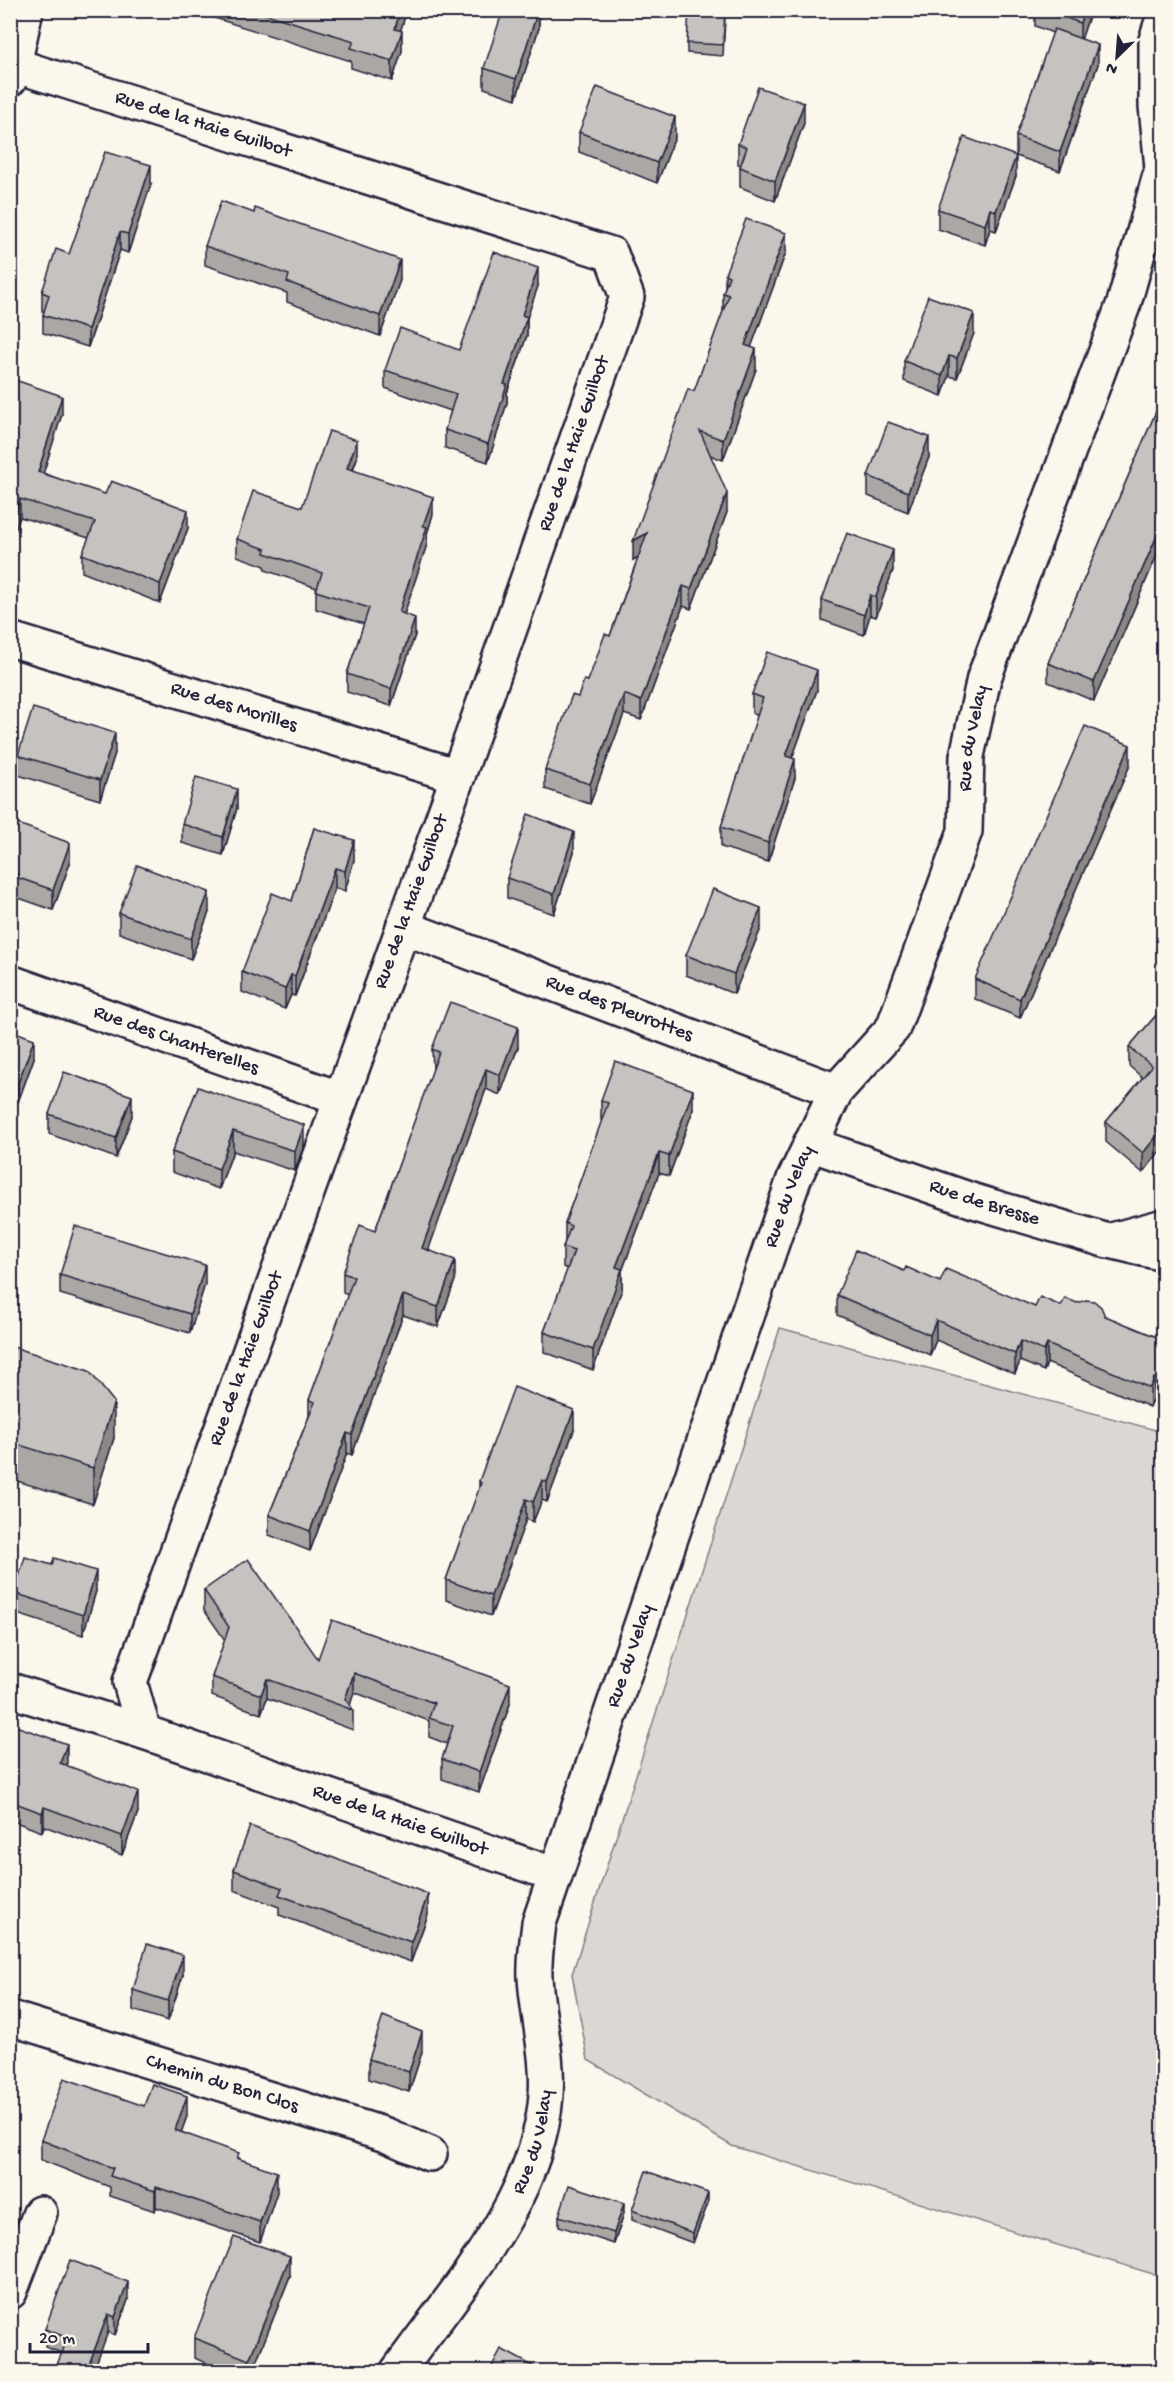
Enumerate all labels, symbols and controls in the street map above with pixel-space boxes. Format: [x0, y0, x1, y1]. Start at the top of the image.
north arrow [1087, 27, 1147, 87]
text: N [1103, 56, 1121, 78]
street label: Rue de la Haie Guilbot [112, 86, 296, 164]
street label: Rue de la Haie Guilbot [534, 352, 616, 535]
street label: Rue des Morilles [168, 677, 301, 738]
street label: Rue du Velay [955, 683, 994, 792]
street label: Rue de la Haie Guilbot [370, 810, 455, 992]
street label: Rue des Pleurottes [542, 970, 697, 1047]
street label: Rue des Chanterelles [90, 1001, 262, 1081]
street label: Rue du Velay [760, 1142, 820, 1251]
street label: Rue de Bresse [926, 1175, 1043, 1232]
street label: Rue de la Haie Guilbot [205, 1267, 290, 1449]
street label: Rue du Velay [602, 1601, 659, 1711]
street label: Rue de la Haie Guilbot [309, 1780, 492, 1862]
street label: Chemin du Bon Clos [143, 2049, 302, 2119]
street label: Rue du Velay [508, 2089, 558, 2198]
scale bar [30, 2316, 148, 2354]
text: 20 m [39, 2329, 75, 2350]

